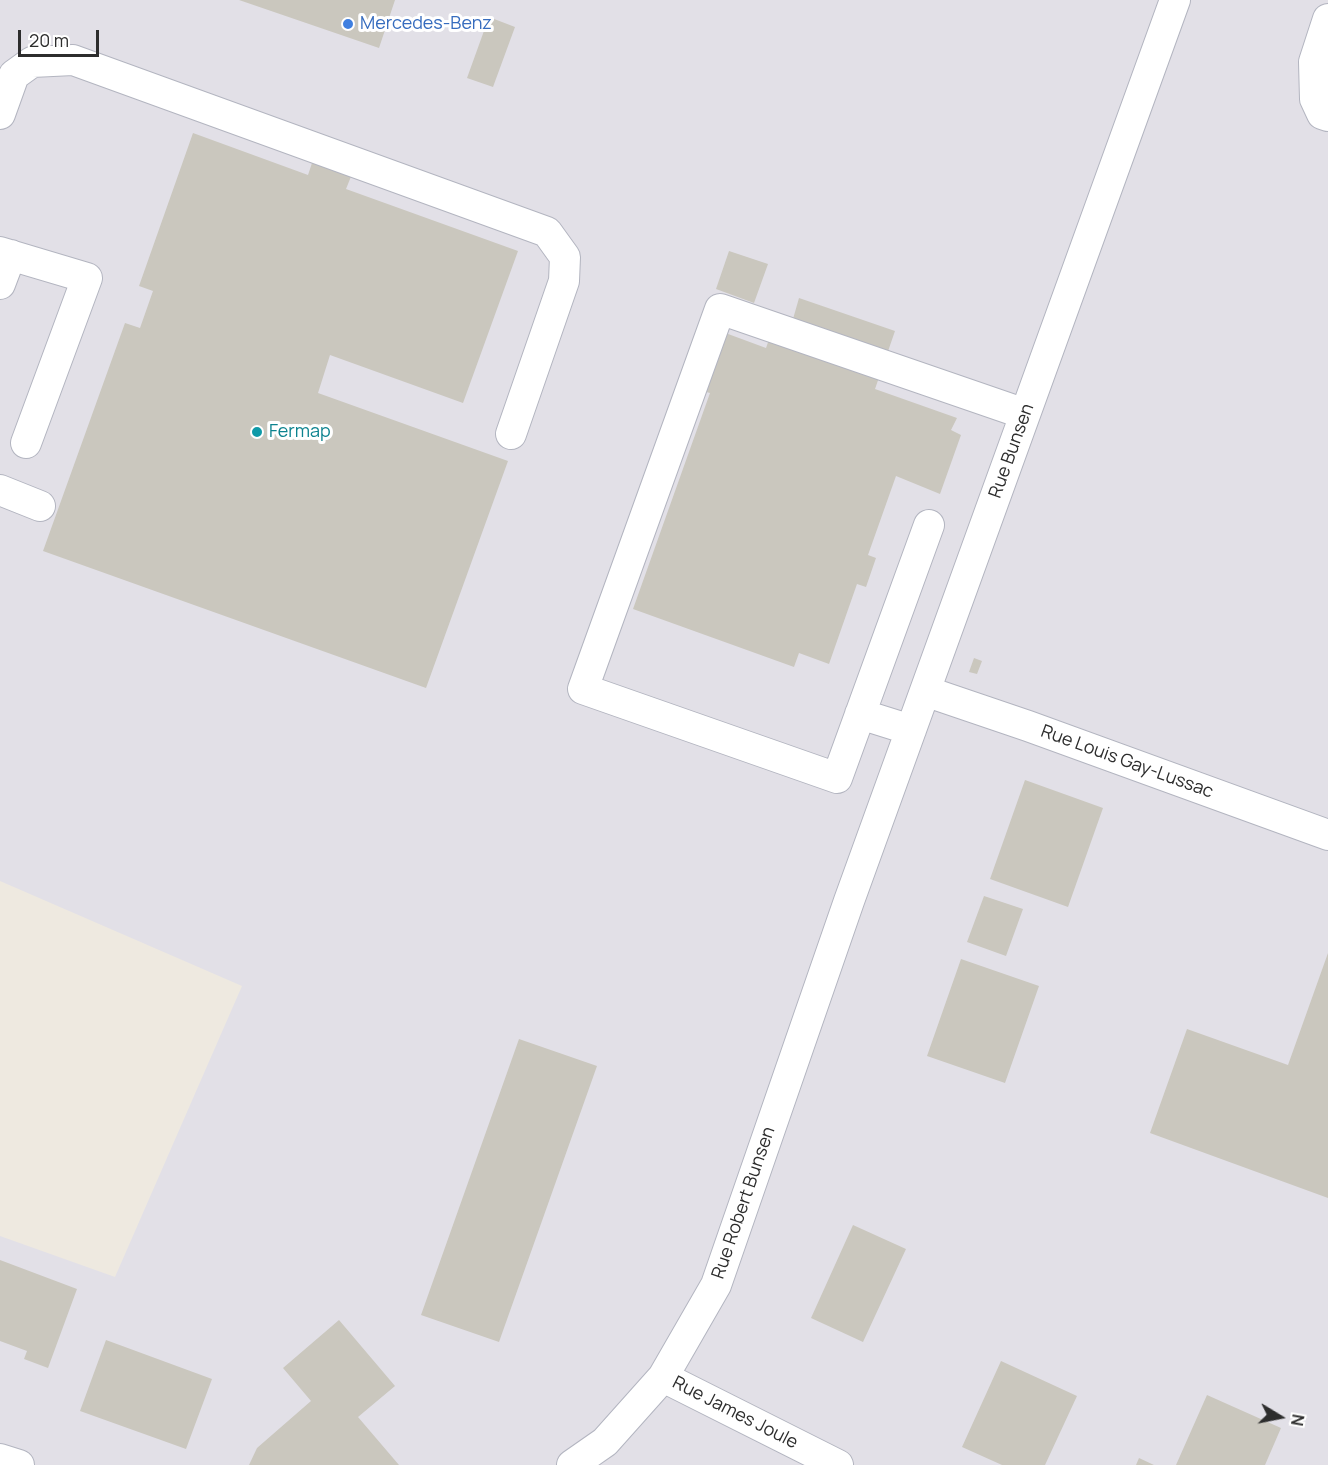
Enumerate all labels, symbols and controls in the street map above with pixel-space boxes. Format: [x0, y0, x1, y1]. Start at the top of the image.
place label: Mercedes-Benz [360, 13, 492, 35]
marker: Mercedes-Benz [341, 17, 355, 31]
scale bar [21, 18, 102, 56]
text: 20 m [29, 28, 69, 52]
street label: Rue Bunsen [985, 401, 1039, 501]
place label: Fermap [269, 421, 331, 443]
marker: Fermap [250, 425, 264, 439]
street label: Rue Louis Gay-Lussac [1038, 721, 1216, 803]
street label: Rue Robert Bunsen [708, 1124, 780, 1282]
street label: Rue James Joule [669, 1372, 801, 1454]
north arrow [1250, 1387, 1310, 1447]
text: N [1286, 1413, 1310, 1428]

